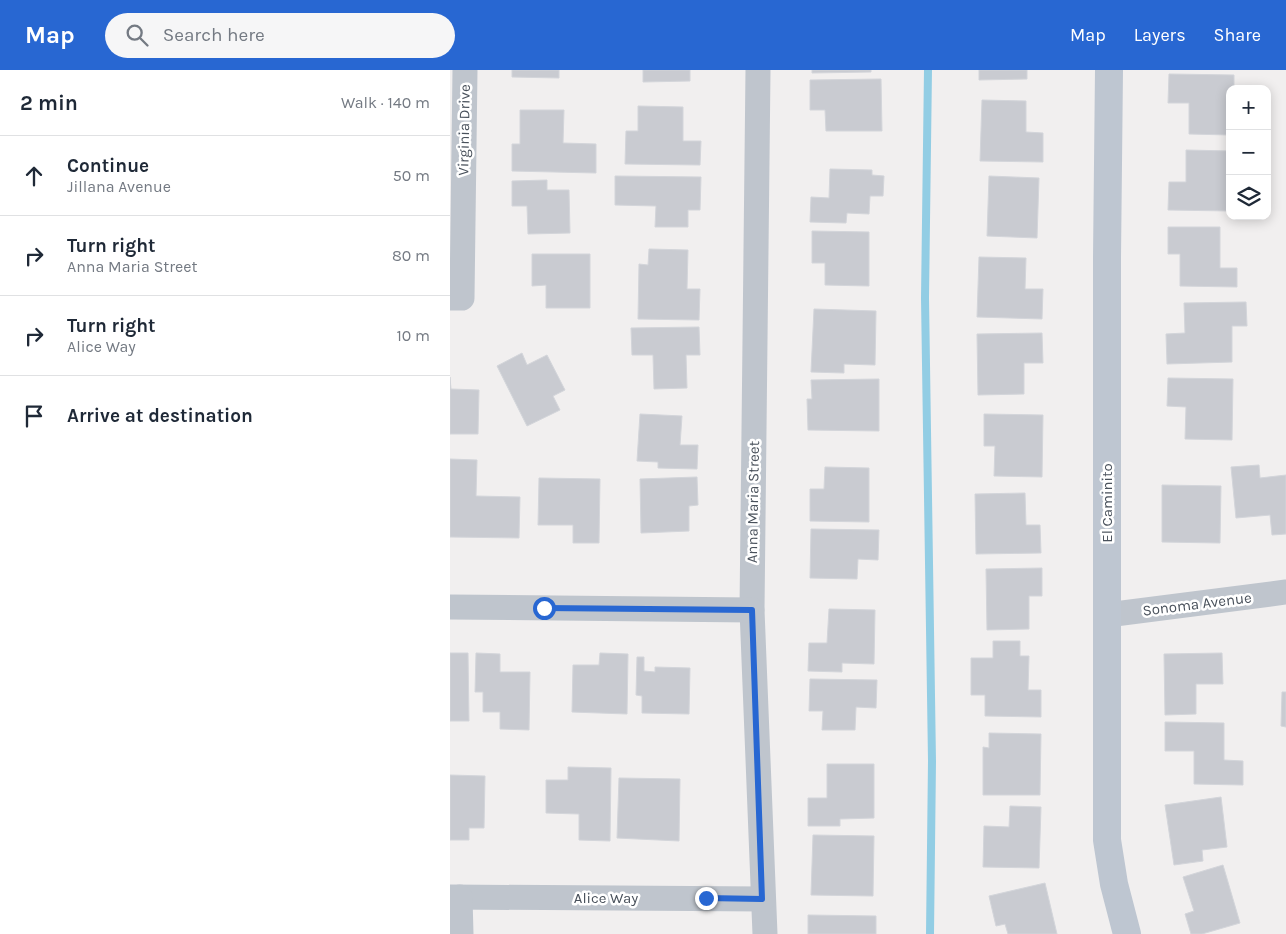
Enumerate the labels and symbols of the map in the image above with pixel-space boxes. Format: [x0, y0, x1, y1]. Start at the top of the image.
street label: Virginia Drive [454, 84, 474, 176]
street label: Anna Maria Street [743, 440, 763, 563]
street label: El Caminito [1098, 463, 1116, 543]
street label: Sonoma Avenue [1141, 588, 1253, 620]
route start [533, 597, 556, 620]
route end [695, 887, 718, 910]
street label: Alice Way [574, 889, 638, 907]

